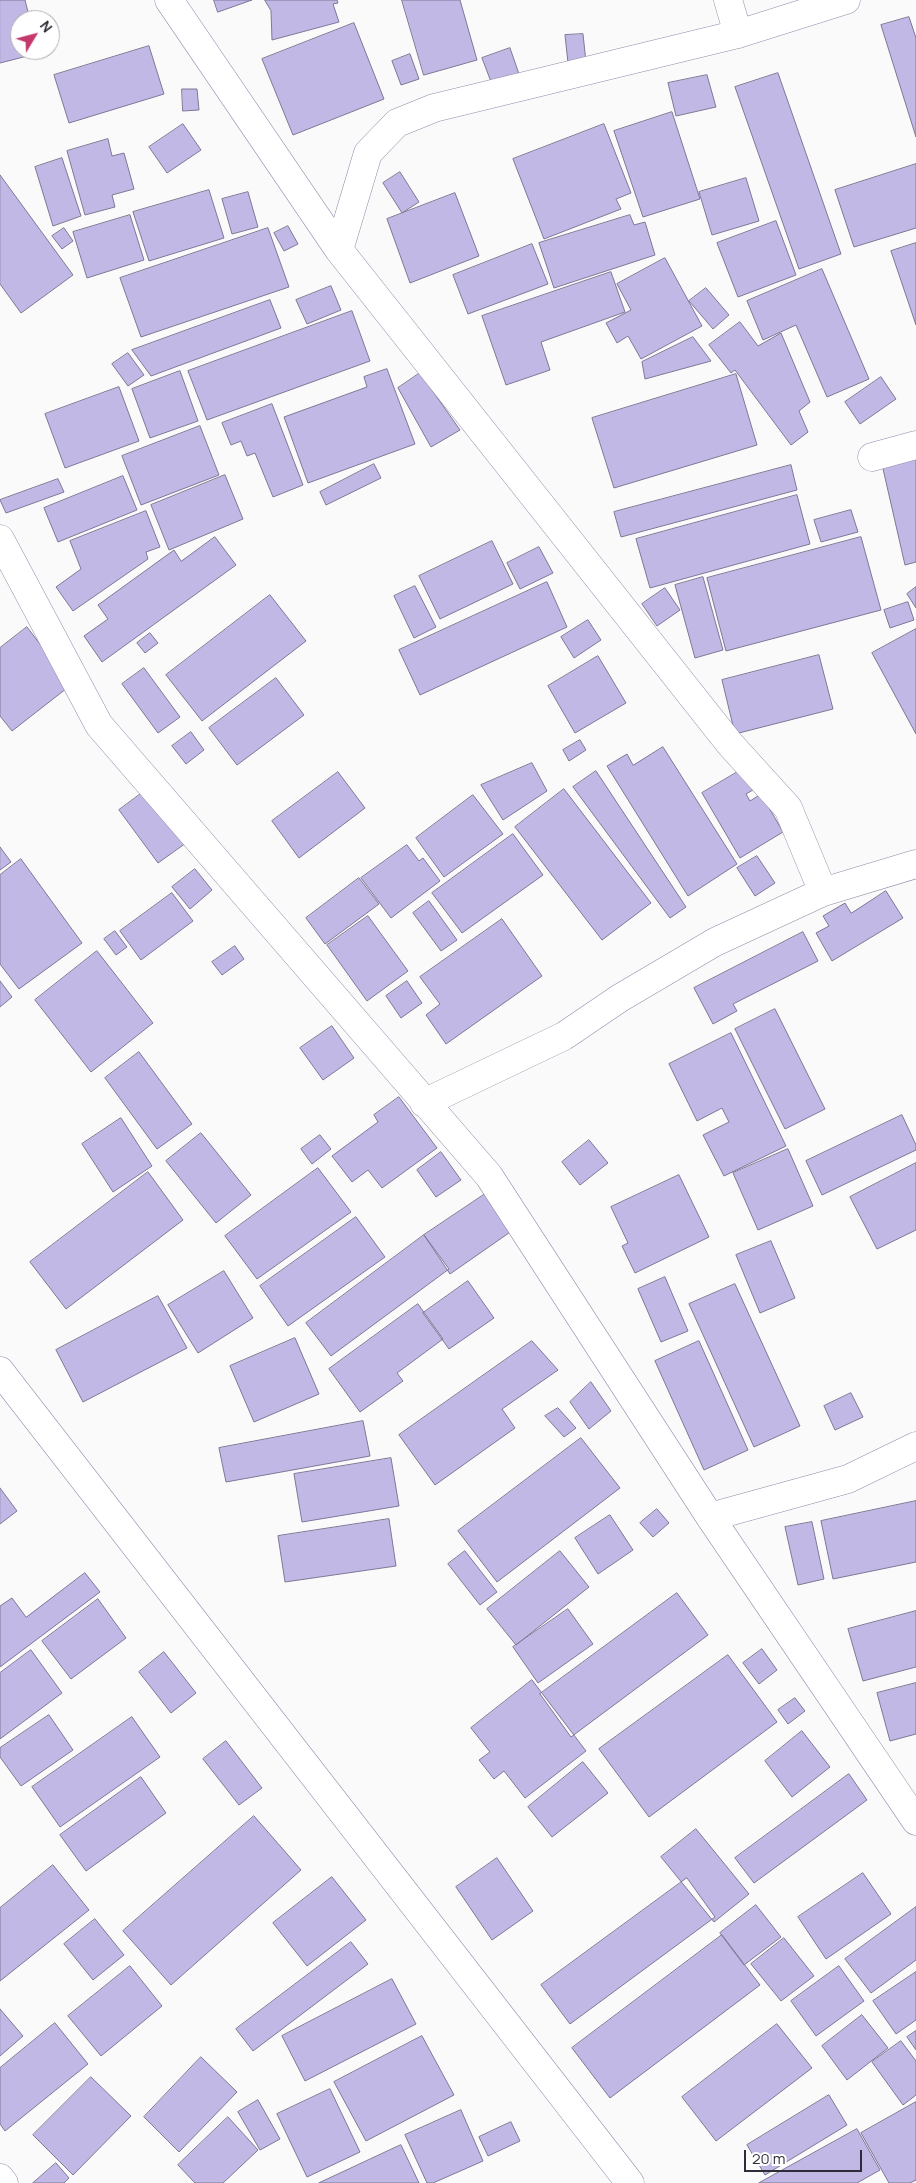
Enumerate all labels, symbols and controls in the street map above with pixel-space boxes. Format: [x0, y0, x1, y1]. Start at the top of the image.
north arrow [10, 10, 60, 60]
text: N [36, 17, 57, 36]
scale bar [746, 2140, 864, 2172]
text: 20 m [752, 2148, 785, 2169]

